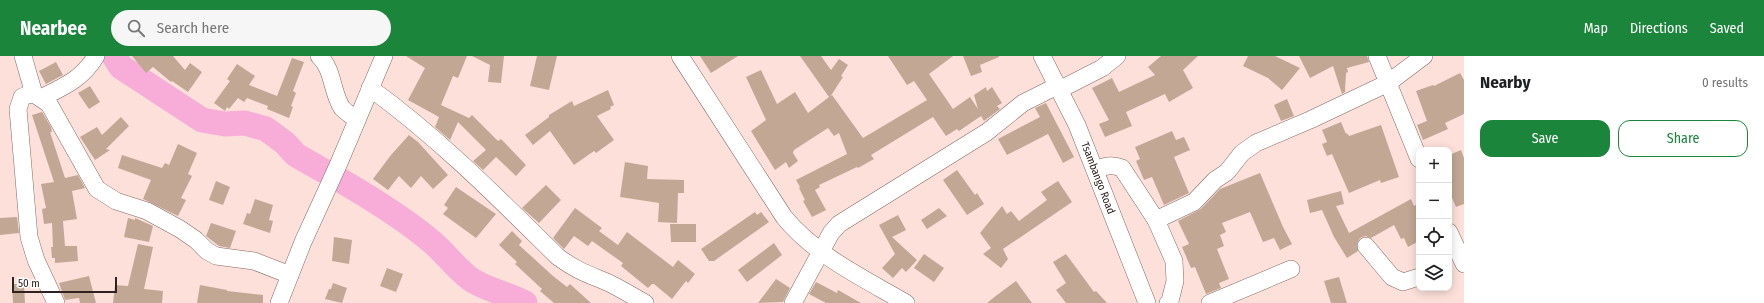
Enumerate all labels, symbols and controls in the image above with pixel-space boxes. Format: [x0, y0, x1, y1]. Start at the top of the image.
search box [111, 10, 391, 46]
text: Nearbee [20, 17, 87, 40]
icon: search [125, 17, 147, 39]
text: Search here [157, 19, 229, 37]
text: Map [1584, 20, 1608, 37]
text: Directions [1630, 20, 1688, 37]
text: Saved [1710, 20, 1744, 37]
text: Nearby [1480, 72, 1531, 93]
text: 0 results [1702, 75, 1748, 90]
button: Save [1480, 120, 1610, 157]
button: Share [1618, 120, 1748, 157]
street label: Tsambango Road [1078, 140, 1118, 216]
map controls [1416, 147, 1452, 291]
button: + [1416, 147, 1452, 183]
button: − [1416, 183, 1452, 219]
button: locate [1416, 219, 1452, 255]
button: layers [1416, 255, 1452, 291]
scale bar [12, 275, 117, 294]
text: 50 m [18, 277, 40, 290]

